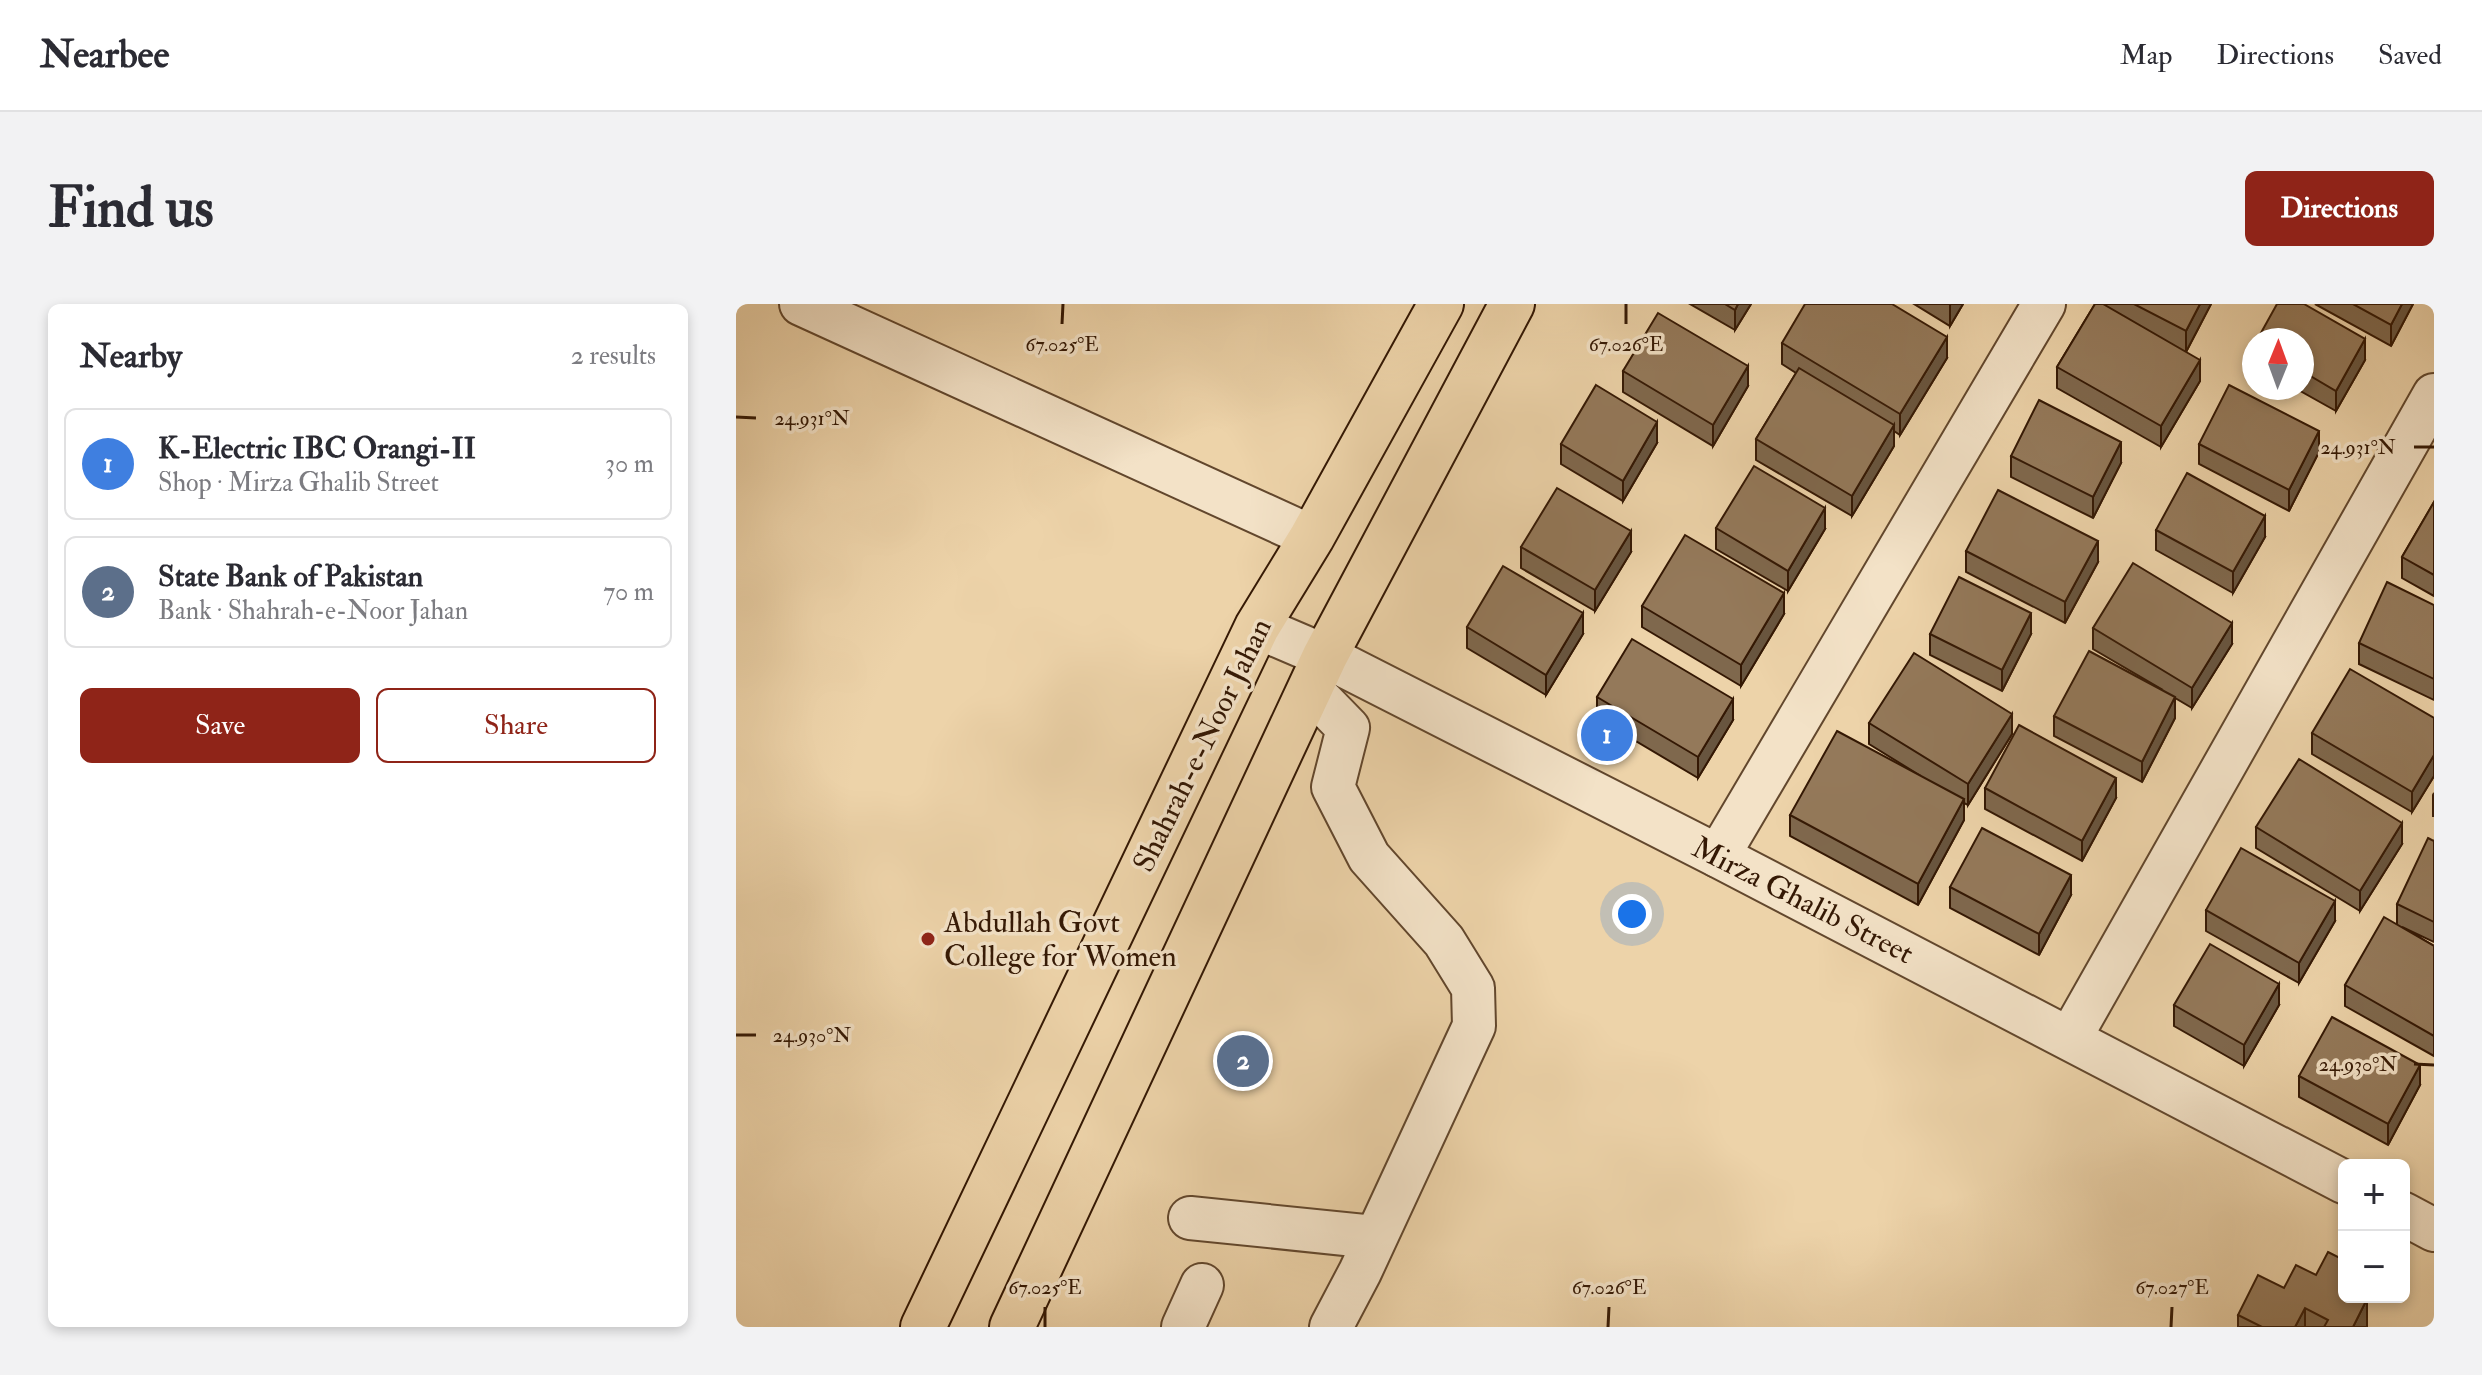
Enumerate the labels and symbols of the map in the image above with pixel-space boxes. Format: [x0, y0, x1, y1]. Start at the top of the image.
north arrow [2242, 328, 2314, 400]
text: 67.025°E [1025, 332, 1099, 357]
text: 67.026°E [1589, 332, 1663, 357]
text: 24.931°N [774, 406, 850, 431]
text: 24.931°N [2320, 435, 2396, 460]
street label: Shahrah-e-Noor Jahan [1125, 612, 1280, 878]
pin: 1 [1581, 705, 1633, 765]
street label: Mirza Ghalib Street [1686, 829, 1920, 972]
your location [1612, 894, 1652, 934]
place label: Abdullah Govt College for Women [943, 904, 1177, 975]
marker: Abdullah Govt College for Women [919, 930, 937, 948]
text: 24.930°N [773, 1023, 851, 1048]
pin: 2 [1217, 1031, 1269, 1091]
text: 24.930°N [2319, 1052, 2397, 1077]
text: 67.025°E [1008, 1275, 1082, 1300]
text: 67.026°E [1572, 1275, 1646, 1300]
text: 67.027°E [2135, 1275, 2209, 1300]

